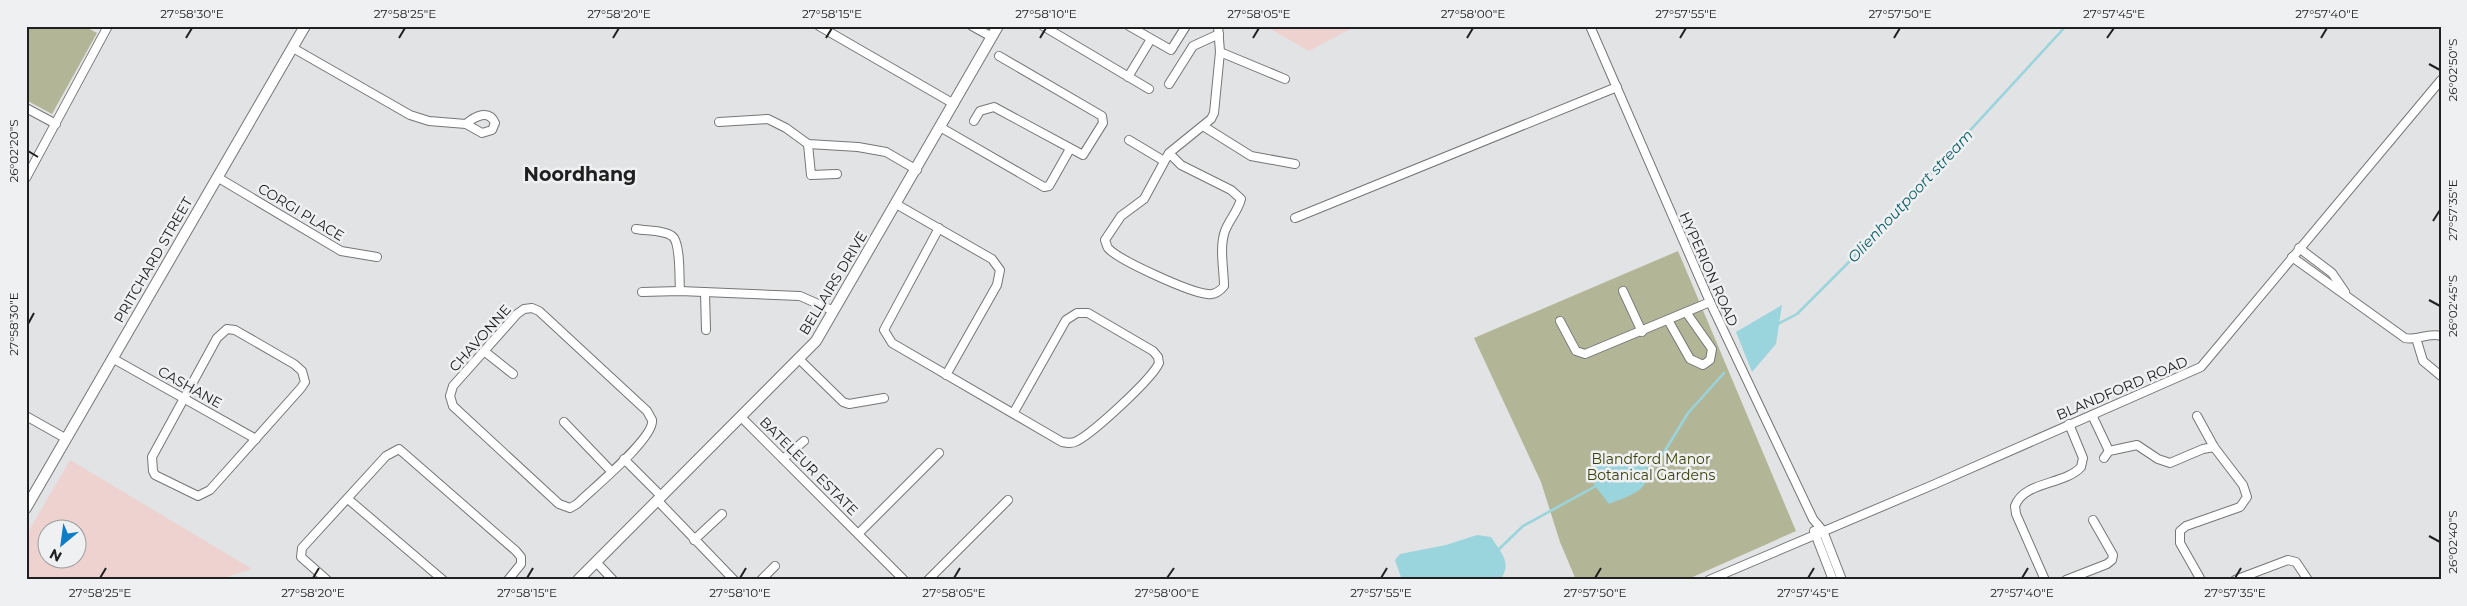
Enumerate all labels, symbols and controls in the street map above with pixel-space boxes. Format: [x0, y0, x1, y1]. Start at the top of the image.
text: 27°58'30"E [160, 6, 224, 21]
text: 27°58'25"E [374, 6, 436, 21]
text: 27°58'20"E [587, 6, 651, 21]
text: 27°58'15"E [802, 6, 862, 21]
text: 27°58'10"E [1015, 6, 1077, 21]
text: 27°58'05"E [1227, 6, 1291, 21]
text: 27°58'00"E [1441, 6, 1505, 21]
text: 27°57'55"E [1655, 6, 1717, 21]
text: 27°57'50"E [1869, 6, 1931, 21]
text: 27°57'45"E [2083, 6, 2145, 21]
text: 27°57'40"E [2295, 6, 2359, 21]
text: 26°02'50"S [2445, 39, 2460, 101]
text: 26°02'20"S [6, 119, 21, 183]
water label: Olienhoutpoort stream [1843, 125, 1977, 267]
district label: Noordhang [524, 163, 636, 186]
street label: CORGI PLACE [255, 179, 347, 245]
text: 27°57'35"E [2445, 179, 2460, 241]
street label: PRITCHARD STREET [110, 194, 196, 326]
street label: HYPERION ROAD [1676, 209, 1742, 329]
street label: BELLAIRS DRIVE [795, 228, 871, 338]
text: 26°02'45"S [2445, 275, 2460, 337]
text: 27°58'30"E [6, 292, 21, 356]
street label: CHAVONNE [445, 301, 515, 375]
street label: BLANDFORD ROAD [2054, 352, 2190, 424]
street label: CASHANE [155, 362, 225, 412]
street label: BATELEUR ESTATE [756, 413, 862, 519]
park label: Blandford Manor Botanical Gardens [1587, 450, 1715, 484]
text: 26°02'40"S [2445, 510, 2460, 574]
north arrow [38, 518, 88, 568]
text: N [46, 545, 65, 566]
text: 27°58'25"E [69, 585, 131, 600]
text: 27°58'20"E [281, 585, 345, 600]
text: 27°58'15"E [497, 585, 557, 600]
text: 27°58'10"E [709, 585, 771, 600]
text: 27°58'05"E [922, 585, 986, 600]
text: 27°58'00"E [1135, 585, 1199, 600]
text: 27°57'55"E [1350, 585, 1412, 600]
text: 27°57'50"E [1564, 585, 1626, 600]
text: 27°57'45"E [1777, 585, 1839, 600]
text: 27°57'40"E [1990, 585, 2054, 600]
text: 27°57'35"E [2204, 585, 2266, 600]

